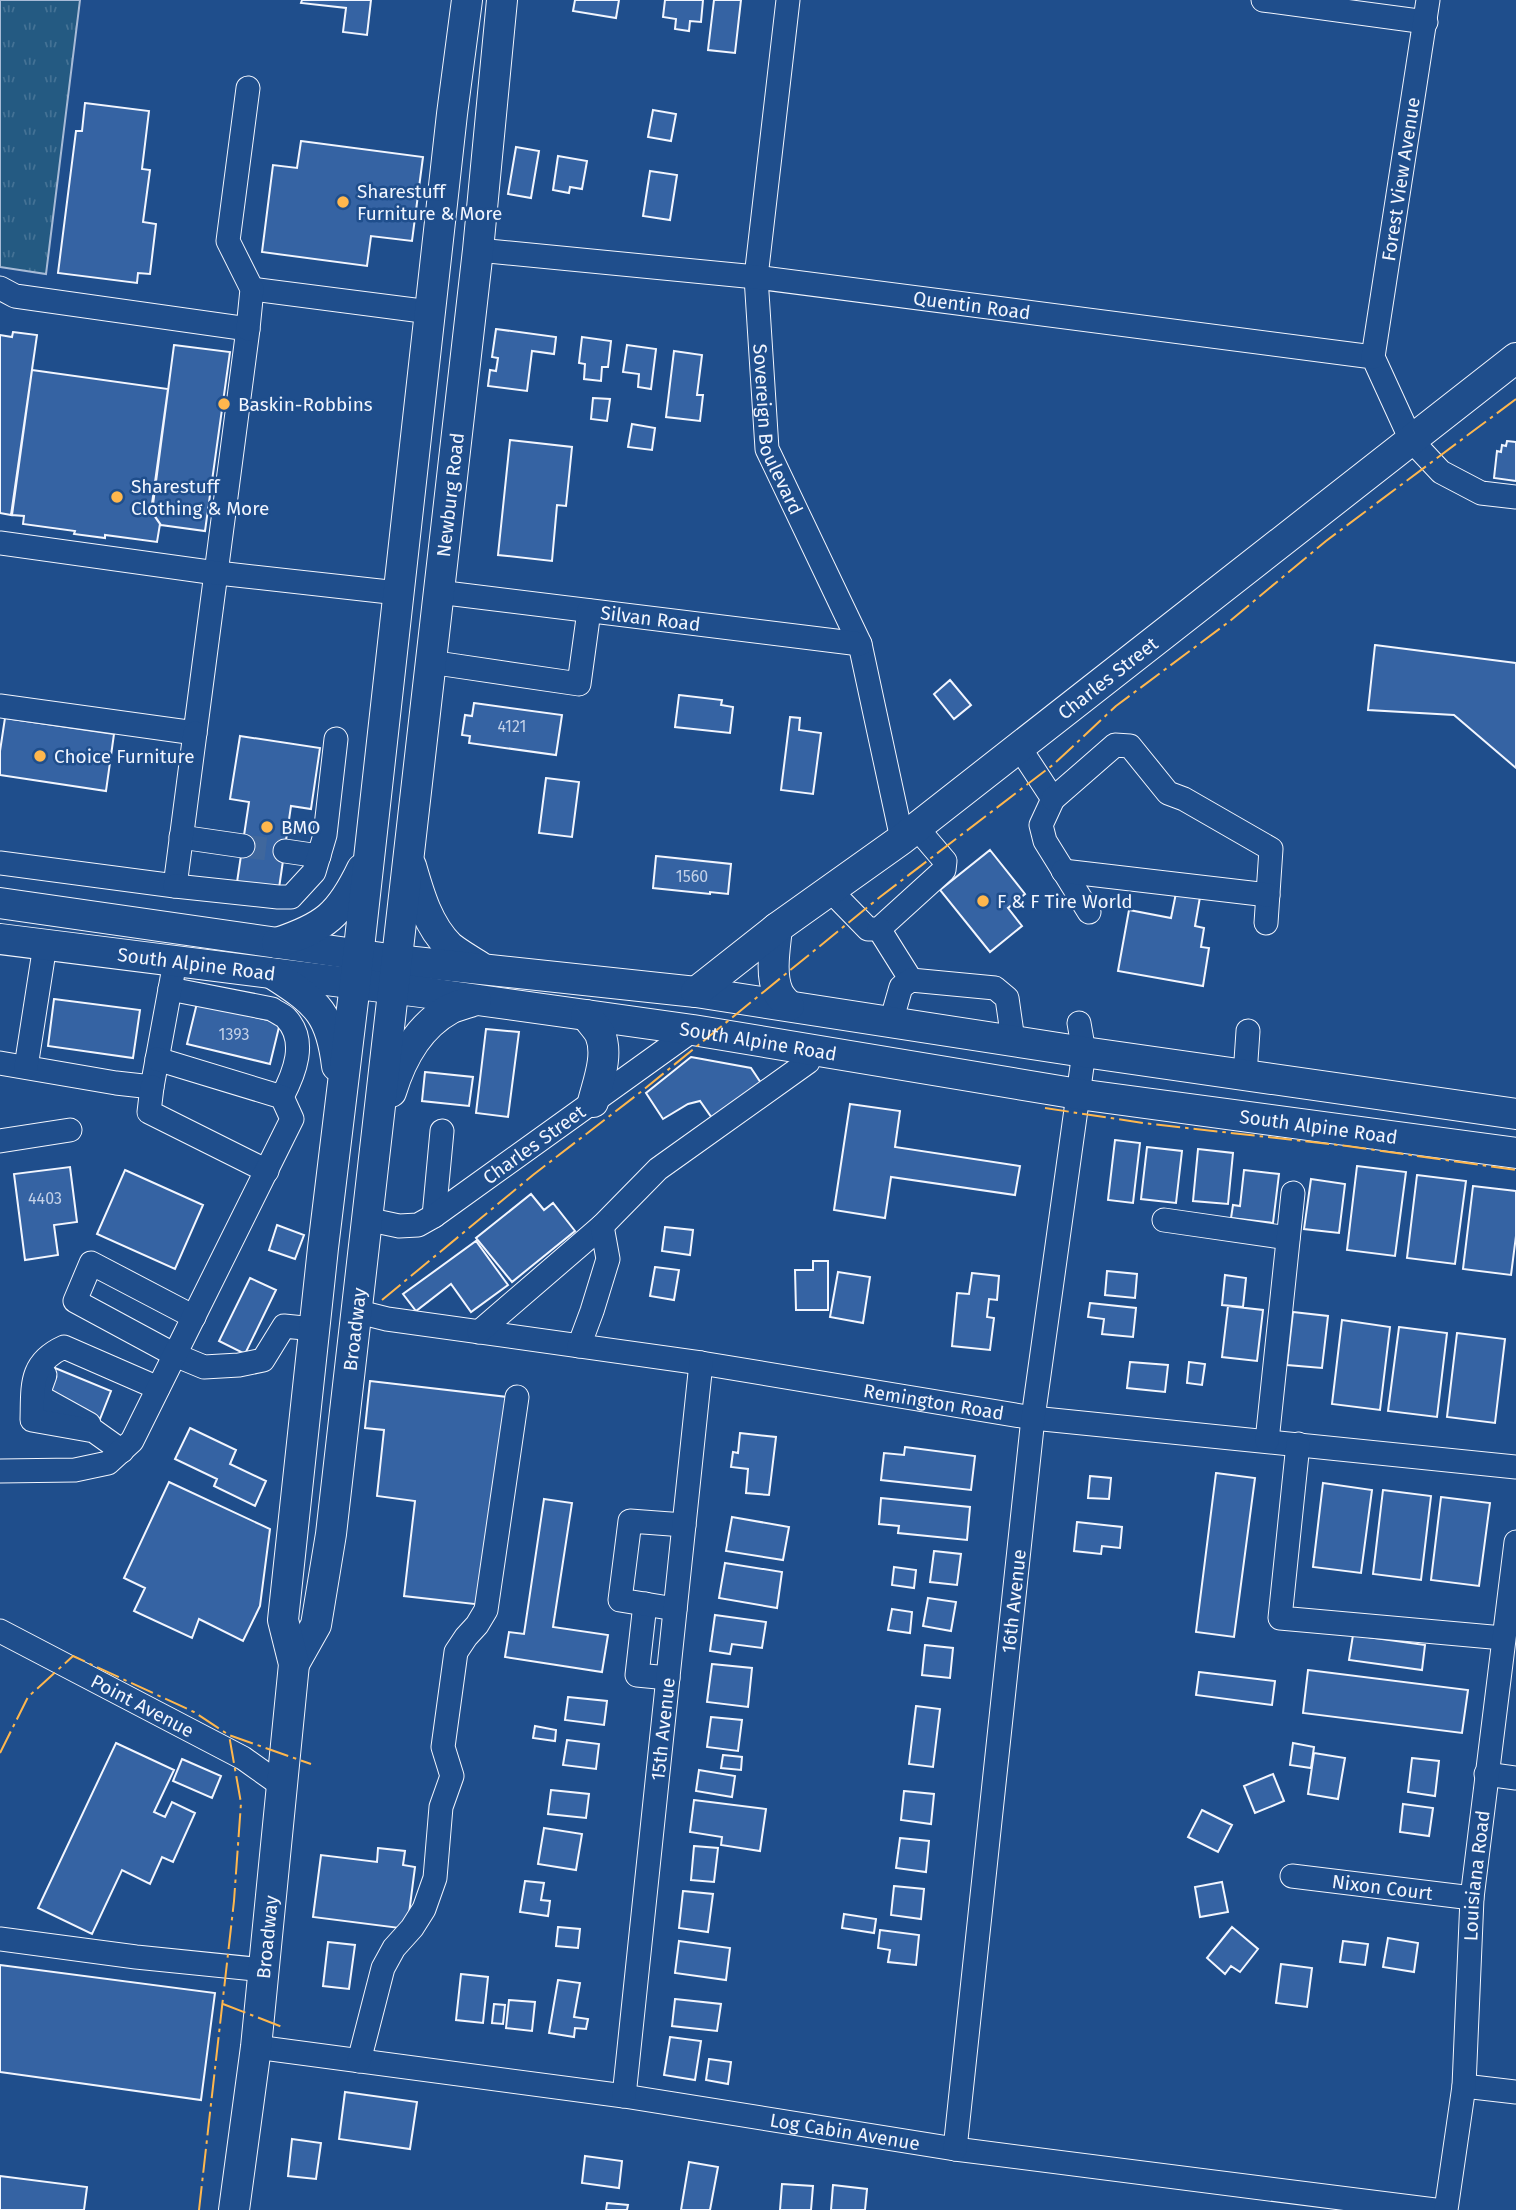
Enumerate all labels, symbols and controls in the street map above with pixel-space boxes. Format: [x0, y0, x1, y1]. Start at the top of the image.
street label: Forest View Avenue [1377, 96, 1425, 263]
place label: Sharestuff Furniture & More [357, 180, 502, 225]
marker: Sharestuff Furniture & More [335, 194, 351, 210]
street label: Quentin Road [912, 286, 1032, 324]
street label: Sovereign Boulevard [748, 343, 808, 518]
place label: Baskin-Robbins [238, 393, 373, 416]
marker: Baskin-Robbins [216, 396, 232, 412]
street label: Newburg Road [432, 431, 469, 558]
place label: Sharestuff Clothing & More [131, 475, 269, 520]
marker: Sharestuff Clothing & More [109, 489, 125, 505]
street label: Silvan Road [599, 601, 702, 636]
street label: Charles Street [1053, 632, 1163, 724]
house number: 4121 [498, 717, 526, 736]
place label: Choice Furniture [54, 745, 195, 768]
marker: Choice Furniture [32, 748, 48, 764]
place label: BMO [281, 816, 320, 839]
marker: BMO [259, 819, 275, 835]
house number: 1560 [676, 867, 708, 886]
place label: F & F Tire World [997, 890, 1133, 913]
marker: F & F Tire World [975, 893, 991, 909]
street label: South Alpine Road [116, 943, 277, 986]
street label: South Alpine Road [678, 1017, 838, 1066]
house number: 1393 [219, 1025, 249, 1044]
street label: Charles Street [478, 1100, 590, 1189]
street label: South Alpine Road [1238, 1105, 1399, 1149]
house number: 4403 [28, 1189, 62, 1208]
street label: Broadway [339, 1286, 371, 1372]
street label: Remington Road [862, 1379, 1006, 1425]
street label: 16th Avenue [997, 1548, 1031, 1654]
street label: Point Avenue [87, 1670, 198, 1742]
street label: 15th Avenue [646, 1676, 680, 1782]
street label: Louisiana Road [1459, 1809, 1495, 1942]
street label: Nixon Court [1331, 1870, 1434, 1905]
street label: Broadway [252, 1894, 283, 1980]
street label: Log Cabin Avenue [768, 2109, 922, 2155]

